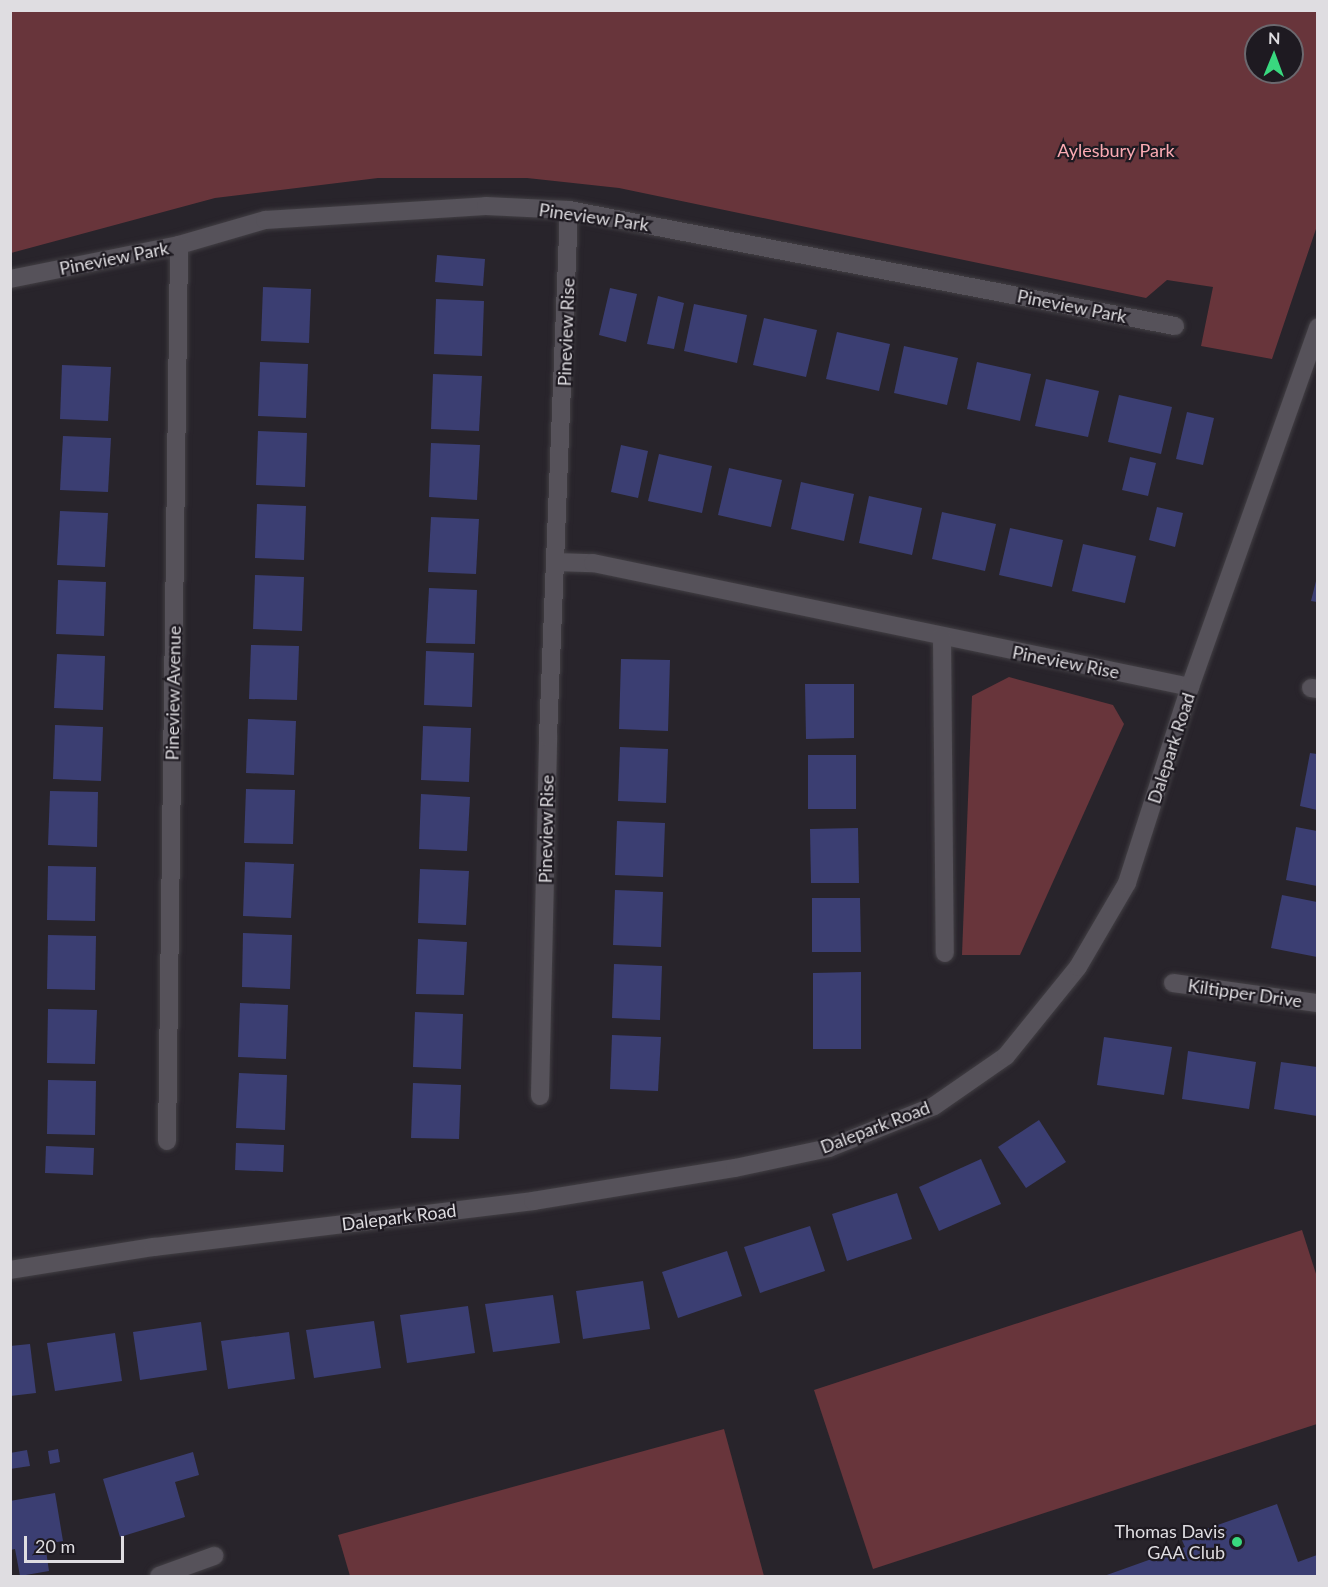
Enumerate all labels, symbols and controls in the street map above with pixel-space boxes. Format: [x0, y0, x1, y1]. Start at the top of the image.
north arrow [1244, 24, 1304, 84]
text: N [1268, 28, 1281, 47]
park label: Aylesbury Park [1057, 139, 1175, 161]
street label: Pineview Park [537, 199, 651, 235]
street label: Pineview Park [57, 237, 171, 279]
street label: Pineview Rise [553, 277, 579, 387]
street label: Pineview Park [1015, 285, 1129, 327]
street label: Pineview Avenue [161, 625, 185, 761]
street label: Pineview Rise [1010, 641, 1122, 683]
street label: Dalepark Road [1143, 690, 1199, 806]
street label: Pineview Rise [534, 774, 558, 884]
street label: Kiltipper Drive [1186, 974, 1304, 1012]
street label: Dalepark Road [817, 1096, 933, 1158]
street label: Dalepark Road [340, 1199, 458, 1235]
place label: Thomas Davis GAA Club [1115, 1521, 1225, 1564]
scale bar [27, 1524, 128, 1562]
text: 20 m [35, 1535, 75, 1557]
marker: Thomas Davis GAA Club [1230, 1535, 1244, 1549]

